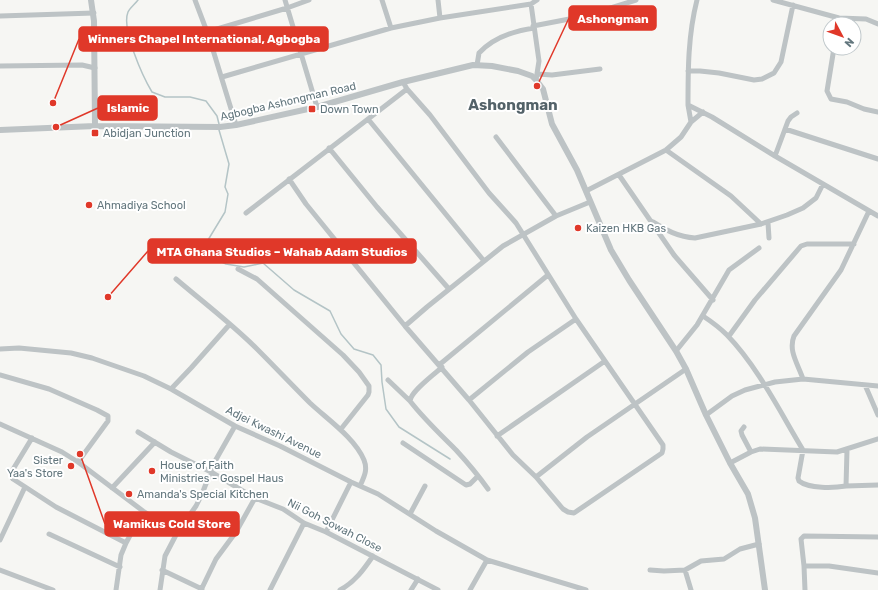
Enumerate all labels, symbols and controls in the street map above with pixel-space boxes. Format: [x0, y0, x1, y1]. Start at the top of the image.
callout: Ashongman [569, 6, 656, 30]
text: Ashongman [577, 12, 649, 26]
north arrow [822, 16, 862, 56]
callout: Winners Chapel International, Agbogba [79, 27, 328, 51]
text: Winners Chapel International, Agbogba [88, 32, 320, 46]
text: N [842, 35, 857, 50]
street label: Agbogba Ashongman Road [219, 80, 357, 123]
callout: Islamic [98, 96, 157, 120]
district label: Ashongman [468, 96, 558, 114]
text: Islamic [107, 101, 149, 115]
place label: Down Town [320, 103, 379, 116]
marker: Down Town [307, 104, 317, 114]
place label: Abidjan Junction [103, 127, 191, 140]
marker: Abidjan Junction [90, 128, 100, 138]
place label: Ahmadiya School [97, 199, 186, 212]
marker: Ahmadiya School [84, 200, 94, 210]
place label: Kaizen HKB Gas [586, 222, 666, 235]
marker: Kaizen HKB Gas [573, 223, 583, 233]
callout: MTA Ghana Studios – Wahab Adam Studios [148, 239, 416, 263]
text: MTA Ghana Studios – Wahab Adam Studios [157, 245, 408, 259]
street label: Adjei Kwashi Avenue [224, 404, 324, 461]
place label: Sister Yaa's Store [7, 454, 64, 480]
place label: House of Faith Ministries - Gospel Haus [160, 459, 284, 485]
marker: Sister Yaa's Store [66, 461, 76, 471]
marker: House of Faith Ministries - Gospel Haus [147, 466, 157, 476]
place label: Amanda's Special Kitchen [137, 488, 269, 501]
marker: Amanda's Special Kitchen [124, 489, 134, 499]
street label: Nii Goh Sowah Close [285, 496, 384, 555]
callout: Wamikus Cold Store [105, 512, 239, 536]
text: Wamikus Cold Store [113, 517, 231, 531]

